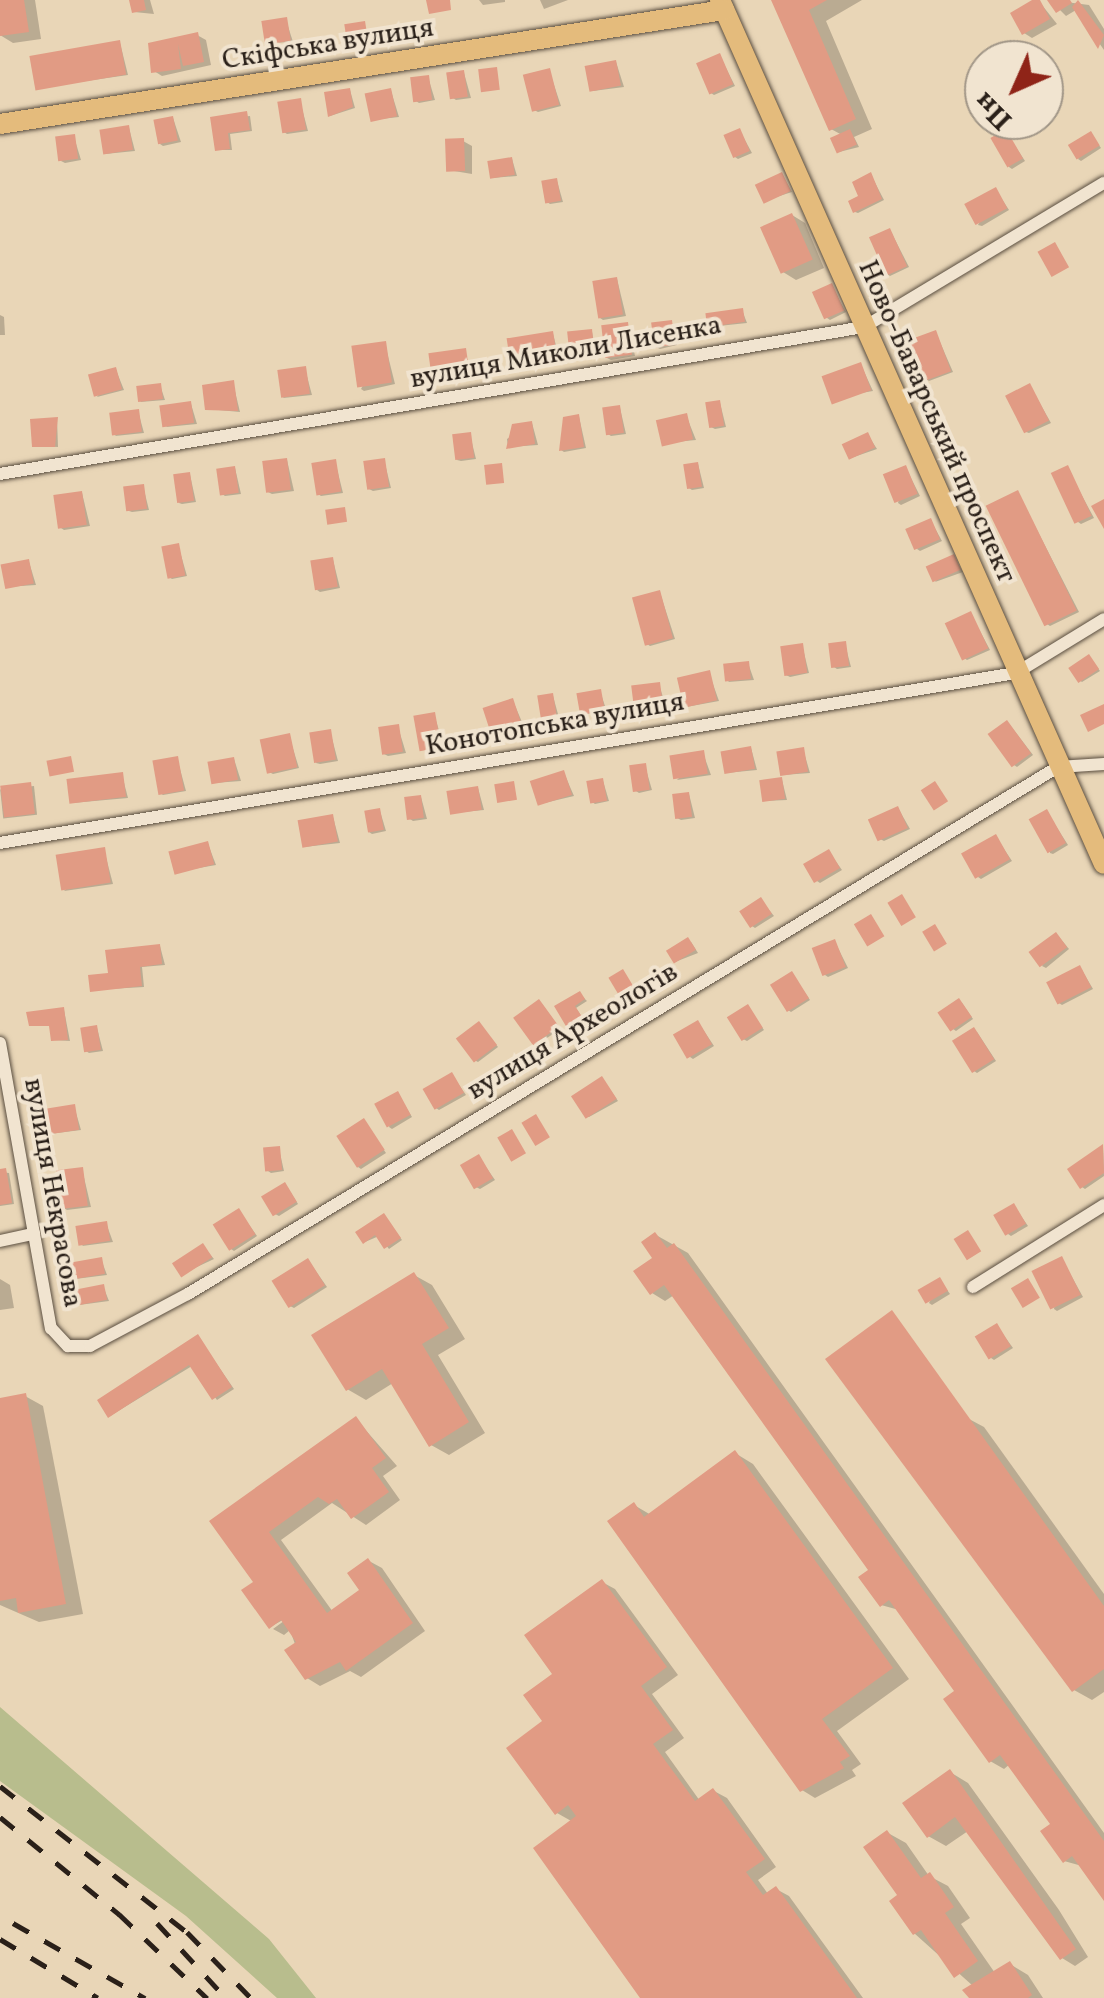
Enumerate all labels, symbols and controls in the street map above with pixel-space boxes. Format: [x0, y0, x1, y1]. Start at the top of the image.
street label: Скіфська вулиця [220, 12, 436, 78]
north arrow [964, 40, 1064, 140]
text: Пн [966, 82, 1022, 138]
street label: Ново-Баварський проспект [850, 256, 1022, 588]
street label: вулиця Миколи Лисенка [408, 309, 724, 397]
street label: Конотопська вулиця [423, 686, 687, 764]
street label: вулиця Археологів [462, 956, 684, 1108]
street label: вулиця Некрасова [15, 1076, 89, 1310]

